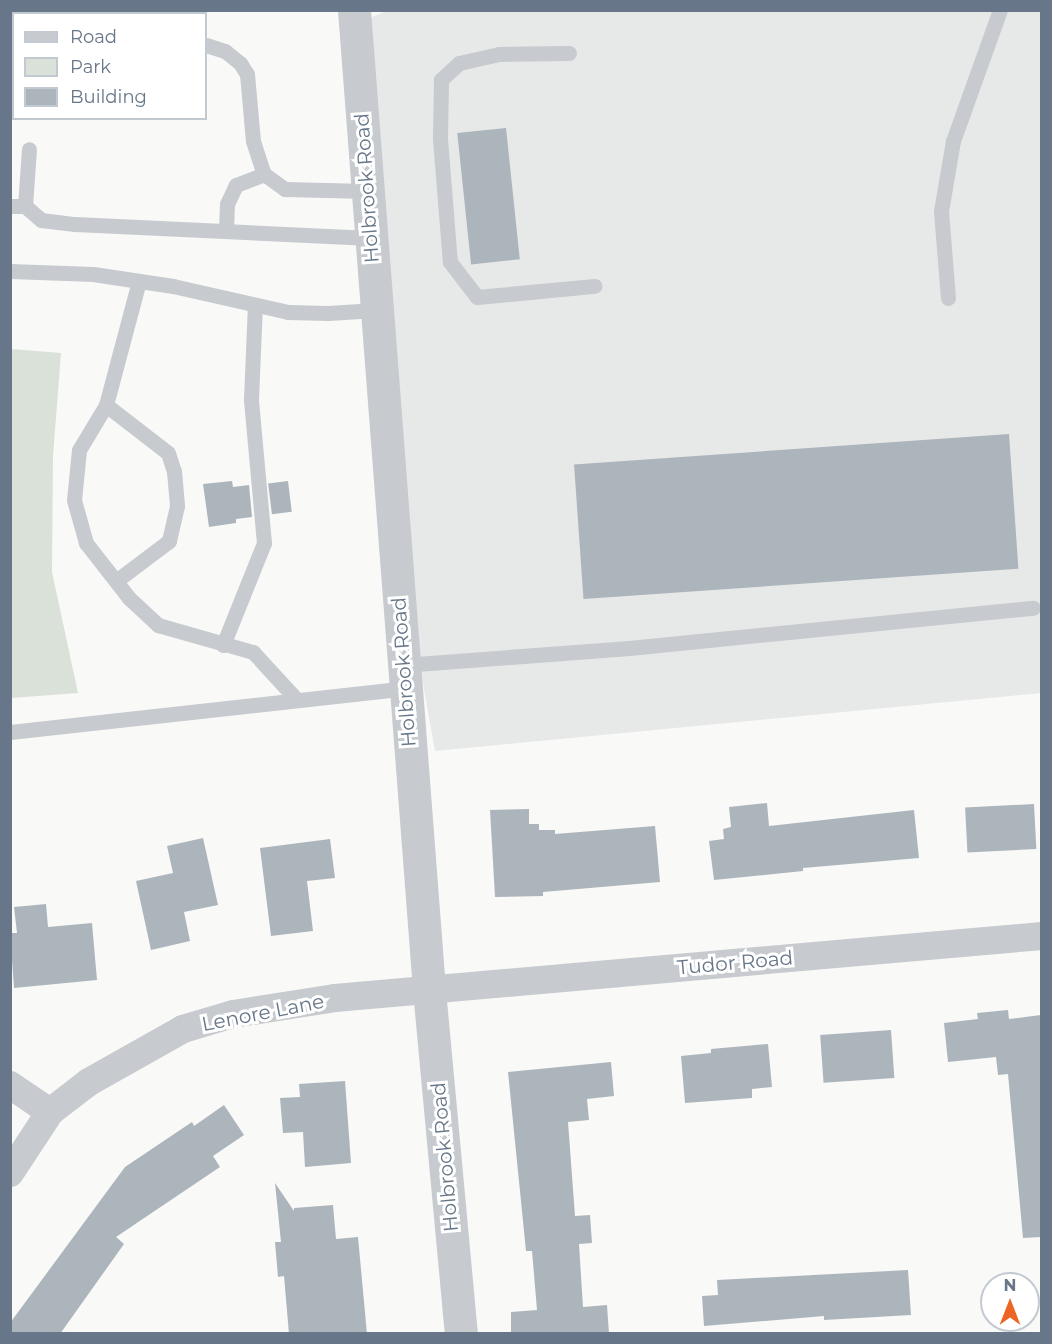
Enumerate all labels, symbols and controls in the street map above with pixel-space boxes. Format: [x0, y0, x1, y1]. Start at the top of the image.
legend [12, 12, 207, 120]
text: Road [70, 26, 117, 48]
text: Park [70, 56, 111, 78]
text: Building [70, 86, 147, 108]
street label: Holbrook Road [350, 112, 384, 264]
street label: Holbrook Road [387, 596, 421, 748]
street label: Tudor Road [676, 946, 794, 980]
street label: Lenore Lane [200, 989, 326, 1037]
street label: Holbrook Road [427, 1081, 463, 1233]
north arrow [980, 1272, 1040, 1332]
text: N [1004, 1276, 1016, 1295]

